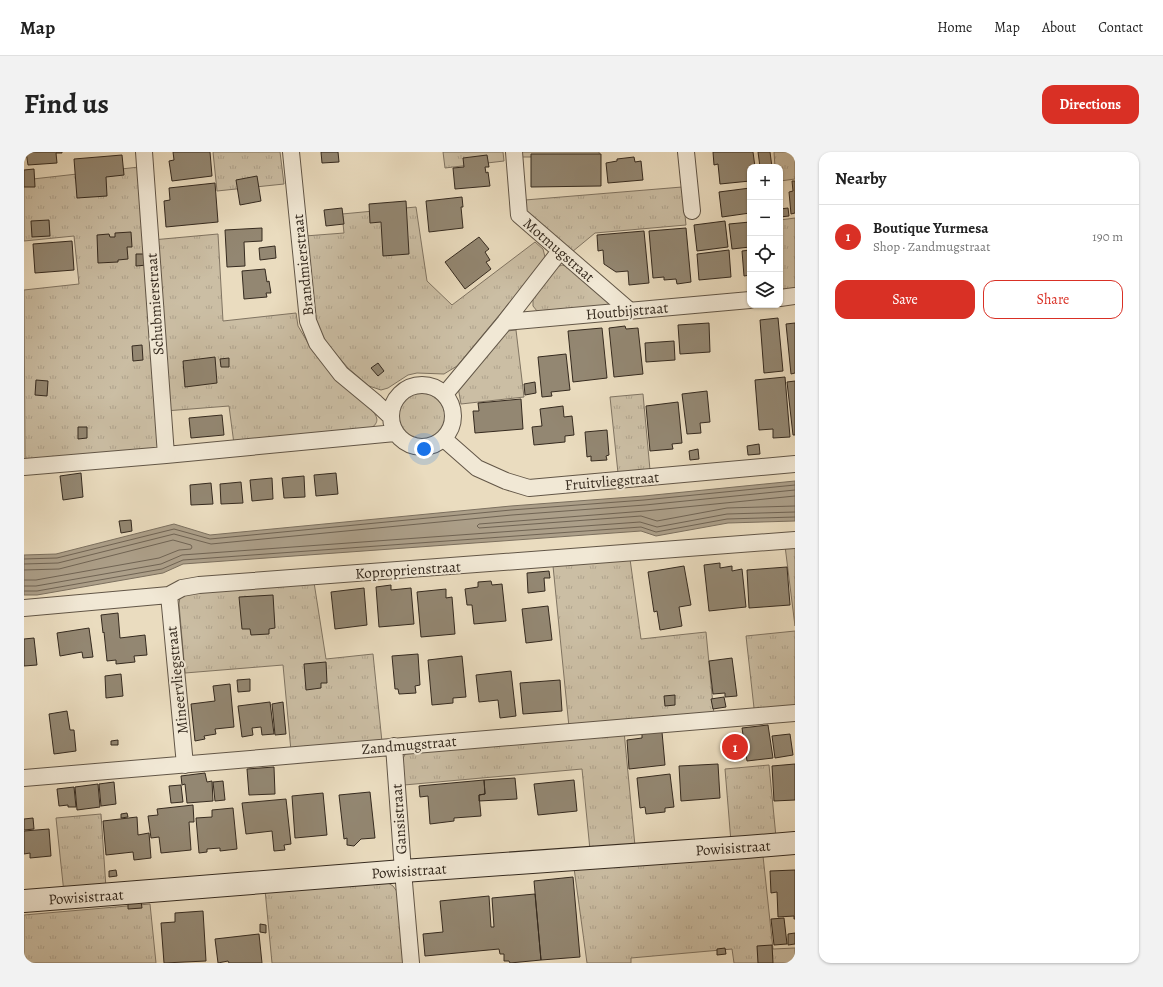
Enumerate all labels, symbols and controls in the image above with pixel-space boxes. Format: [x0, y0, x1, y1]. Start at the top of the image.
text: Map [20, 15, 55, 41]
text: Home [937, 18, 972, 37]
text: Map [994, 18, 1020, 37]
text: About [1042, 18, 1076, 37]
text: Contact [1098, 18, 1143, 37]
text: Find us [24, 85, 109, 123]
button: Directions [1042, 85, 1139, 124]
map controls [747, 164, 783, 308]
button: + [747, 164, 783, 200]
text: Nearby [835, 167, 886, 190]
button: − [747, 200, 783, 236]
street label: Brandmierstraat [288, 213, 318, 317]
street label: Motmugstraat [519, 213, 599, 287]
text: Boutique Yurmesa [873, 218, 989, 238]
text: 1 [846, 228, 850, 245]
text: 190 m [1092, 228, 1123, 245]
button: locate [747, 236, 783, 272]
text: Shop · Zandmugstraat [873, 238, 990, 255]
street label: Schubmierstraat [141, 252, 169, 356]
button: layers [747, 272, 783, 308]
button: Save [835, 280, 975, 319]
button: Share [983, 280, 1123, 319]
street label: Houtbijstraat [585, 297, 669, 325]
your location [414, 439, 434, 459]
street label: Fruitvliegstraat [564, 467, 660, 495]
street label: Koproprienstraat [355, 556, 461, 584]
street label: Mineervliegstraat [161, 625, 193, 735]
street label: Zandmugstraat [361, 731, 457, 759]
pin: 1 [722, 732, 748, 762]
street label: Gansistraat [387, 783, 411, 855]
street label: Powisistraat [695, 835, 771, 861]
street label: Powisistraat [371, 858, 447, 884]
street label: Powisistraat [48, 884, 124, 910]

